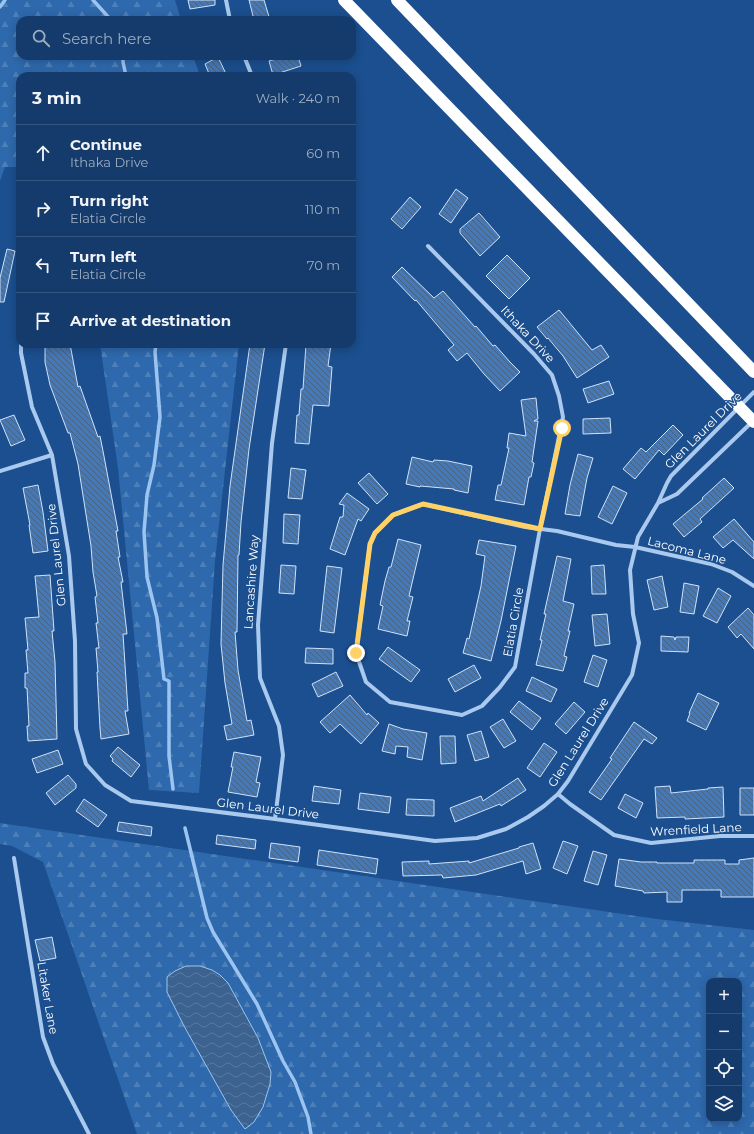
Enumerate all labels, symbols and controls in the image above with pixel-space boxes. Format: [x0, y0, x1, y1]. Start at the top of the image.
search box [16, 16, 356, 60]
icon: search [30, 27, 52, 49]
text: Search here [62, 29, 151, 48]
text: 3 min [32, 88, 82, 108]
text: Walk · 240 m [256, 90, 340, 106]
text: Continue [70, 135, 142, 154]
icon: ahead [32, 142, 54, 164]
text: 60 m [306, 145, 340, 161]
text: Ithaka Drive [70, 154, 148, 170]
text: Turn right [70, 191, 149, 210]
icon: right [32, 198, 54, 220]
text: 110 m [305, 201, 340, 217]
text: Elatia Circle [70, 210, 146, 226]
text: Turn left [70, 247, 137, 266]
icon: left [32, 254, 54, 276]
text: 70 m [307, 257, 340, 273]
text: Elatia Circle [70, 266, 146, 282]
street label: Ithaka Drive [498, 302, 558, 366]
icon: arrive [32, 310, 54, 332]
text: Arrive at destination [70, 311, 231, 330]
street label: Glen Laurel Drive [661, 388, 745, 472]
route start [553, 419, 571, 437]
street label: Glen Laurel Drive [43, 503, 69, 607]
street label: Lacoma Lane [646, 533, 728, 567]
street label: Lancashire Way [240, 534, 262, 630]
street label: Elatia Circle [500, 586, 526, 658]
route end [347, 644, 365, 662]
street label: Glen Laurel Drive [544, 694, 612, 790]
street label: Glen Laurel Drive [216, 794, 320, 822]
street label: Wrenfield Lane [650, 819, 742, 839]
street label: Litaker Lane [34, 960, 62, 1036]
map controls [706, 978, 742, 1122]
button: + [706, 978, 742, 1014]
button: − [706, 1014, 742, 1050]
button: locate [706, 1050, 742, 1086]
button: layers [706, 1086, 742, 1122]

